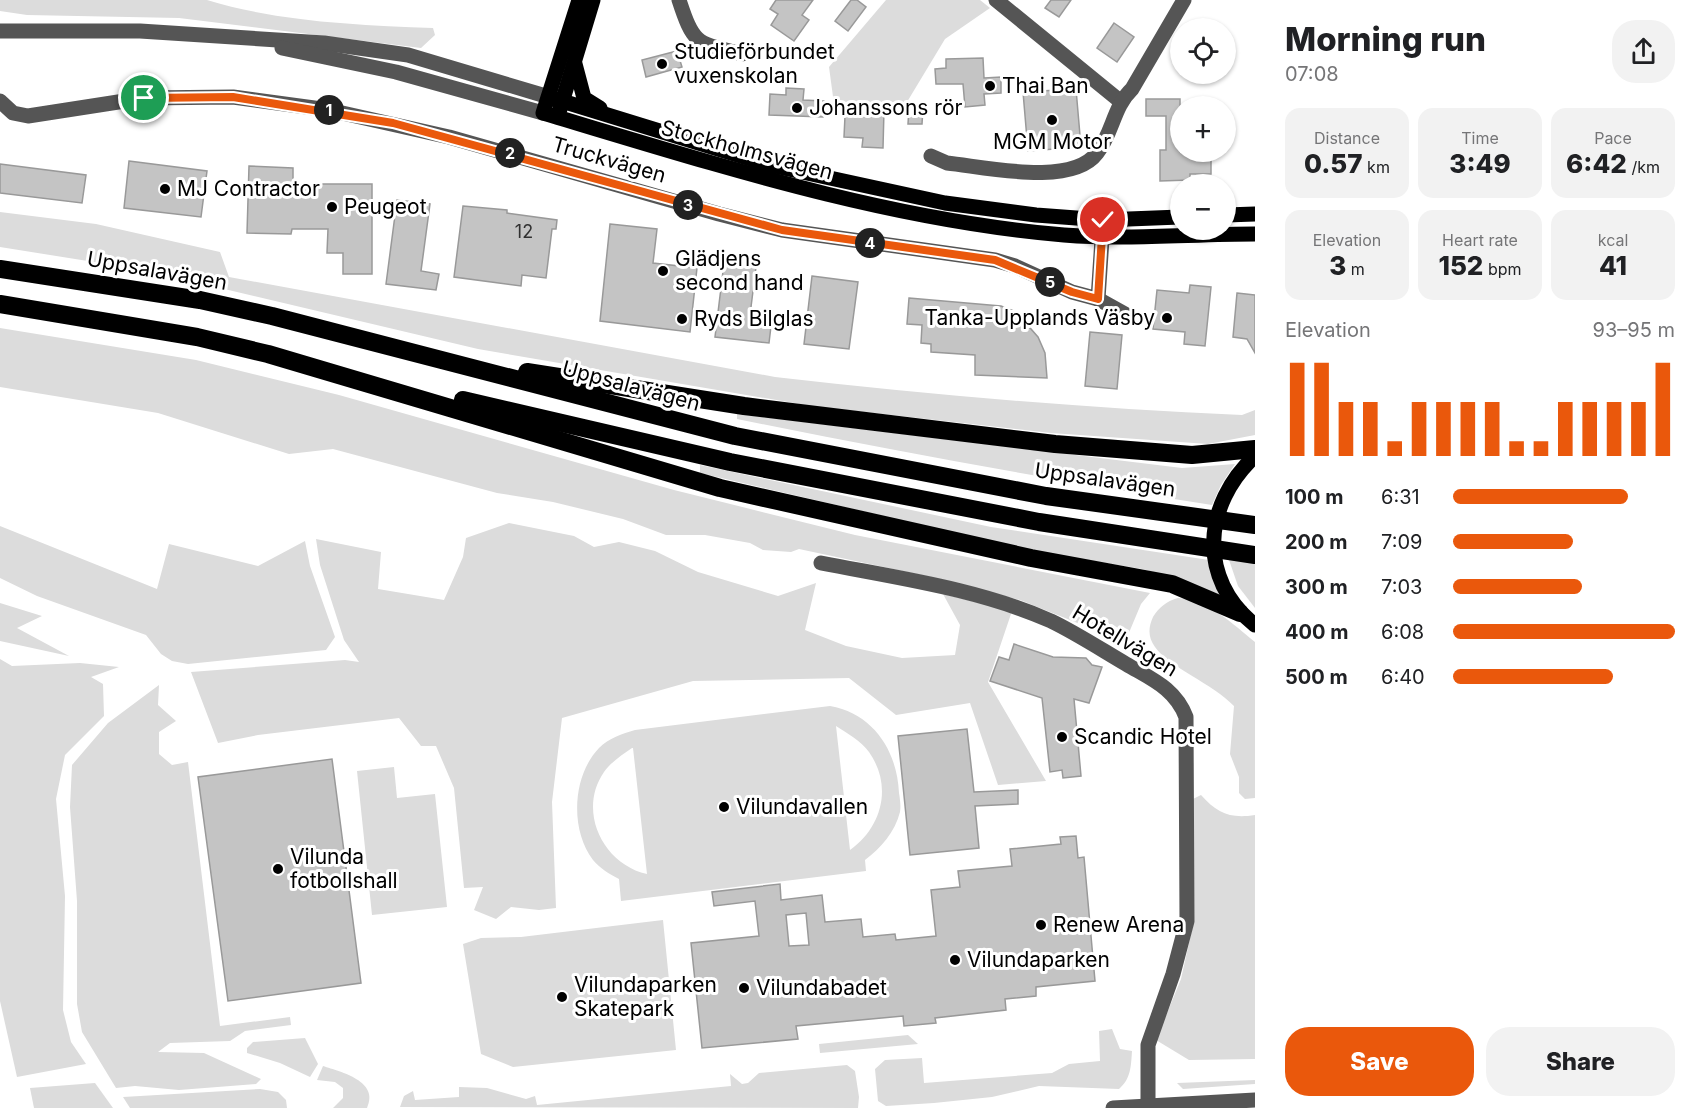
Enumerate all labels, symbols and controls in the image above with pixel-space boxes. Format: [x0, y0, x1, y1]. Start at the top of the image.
map controls [1170, 18, 1236, 240]
button: locate [1170, 18, 1236, 84]
text: Morning run [1285, 19, 1486, 59]
button: share [1612, 20, 1675, 83]
place label: Studieförbundet vuxenskolan [674, 39, 835, 88]
marker: Studieförbundet vuxenskolan [655, 57, 669, 71]
text: 07:08 [1285, 62, 1339, 86]
pin [118, 72, 169, 123]
place label: Thai Ban [1002, 73, 1089, 98]
marker: Thai Ban [983, 79, 997, 93]
icon: arrive [127, 81, 160, 114]
pin: 1 [314, 95, 344, 125]
place label: Johanssons rör [809, 95, 963, 120]
button: + [1170, 96, 1236, 162]
text: 1 [326, 100, 332, 120]
marker: Johanssons rör [790, 101, 804, 115]
marker: MGM Motor [1045, 113, 1059, 127]
street label: Stockholmsvägen [658, 115, 836, 184]
text: Distance [1314, 128, 1380, 148]
text: Time [1461, 128, 1499, 148]
text: Pace [1594, 128, 1632, 148]
place label: MGM Motor [993, 129, 1111, 154]
street label: Truckvägen [549, 131, 669, 188]
pin: 2 [495, 138, 525, 168]
text: 2 [505, 143, 515, 163]
text: 0.57 [1304, 148, 1363, 179]
text: 3:49 [1449, 148, 1511, 179]
text: 6:42 [1566, 148, 1627, 179]
text: km [1363, 157, 1390, 177]
text: /km [1627, 157, 1660, 177]
button: − [1170, 174, 1236, 240]
place label: MJ Contractor [177, 176, 320, 201]
marker: MJ Contractor [158, 182, 172, 196]
pin: 3 [673, 190, 703, 220]
place label: Peugeot [344, 194, 427, 219]
pin [1077, 194, 1128, 245]
text: 3 [683, 195, 693, 215]
marker: Peugeot [325, 200, 339, 214]
icon: check [1086, 203, 1119, 236]
house number: 12 [515, 221, 533, 242]
pin: 4 [855, 228, 885, 258]
text: Elevation [1313, 230, 1381, 250]
text: Heart rate [1442, 230, 1518, 250]
text: kcal [1598, 230, 1628, 250]
text: 4 [865, 233, 875, 253]
street label: Uppsalavägen [85, 246, 229, 295]
place label: Glädjens second hand [675, 246, 804, 295]
text: 3 [1329, 250, 1346, 281]
text: 152 [1438, 250, 1483, 281]
text: 41 [1599, 250, 1627, 281]
text: m [1346, 259, 1365, 279]
text: bpm [1483, 259, 1522, 279]
marker: Glädjens second hand [656, 264, 670, 278]
pin: 5 [1035, 267, 1065, 297]
text: 5 [1045, 272, 1055, 292]
place label: Tanka-Upplands Väsby [925, 305, 1155, 330]
place label: Ryds Bilglas [694, 306, 814, 331]
marker: Tanka-Upplands Väsby [1160, 311, 1174, 325]
marker: Ryds Bilglas [675, 312, 689, 326]
text: Elevation [1285, 318, 1371, 342]
text: 93–95 m [1593, 318, 1675, 342]
street label: Uppsalavägen [559, 355, 703, 416]
street label: Uppsalavägen [1033, 457, 1177, 502]
text: 100 m [1285, 485, 1344, 509]
text: 6:31 [1381, 485, 1420, 509]
text: 200 m [1285, 530, 1348, 554]
text: 7:09 [1381, 530, 1422, 554]
text: 300 m [1285, 575, 1348, 599]
text: 7:03 [1381, 575, 1422, 599]
street label: Hotellvägen [1068, 599, 1182, 682]
text: 400 m [1285, 620, 1349, 644]
text: 6:08 [1381, 620, 1424, 644]
text: 500 m [1285, 665, 1348, 689]
text: 6:40 [1381, 665, 1425, 689]
place label: Scandic Hotel [1074, 724, 1212, 749]
marker: Scandic Hotel [1055, 730, 1069, 744]
place label: Vilundavallen [736, 794, 868, 819]
marker: Vilundavallen [717, 800, 731, 814]
place label: Vilunda fotbollshall [290, 844, 398, 893]
marker: Vilunda fotbollshall [271, 862, 285, 876]
place label: Renew Arena [1053, 912, 1184, 937]
marker: Renew Arena [1034, 918, 1048, 932]
place label: Vilundaparken [967, 947, 1110, 972]
marker: Vilundaparken [948, 953, 962, 967]
place label: Vilundaparken Skatepark [574, 972, 717, 1021]
place label: Vilundabadet [756, 975, 887, 1000]
marker: Vilundabadet [737, 981, 751, 995]
marker: Vilundaparken Skatepark [555, 990, 569, 1004]
button: Save [1285, 1027, 1474, 1096]
button: Share [1486, 1027, 1675, 1096]

